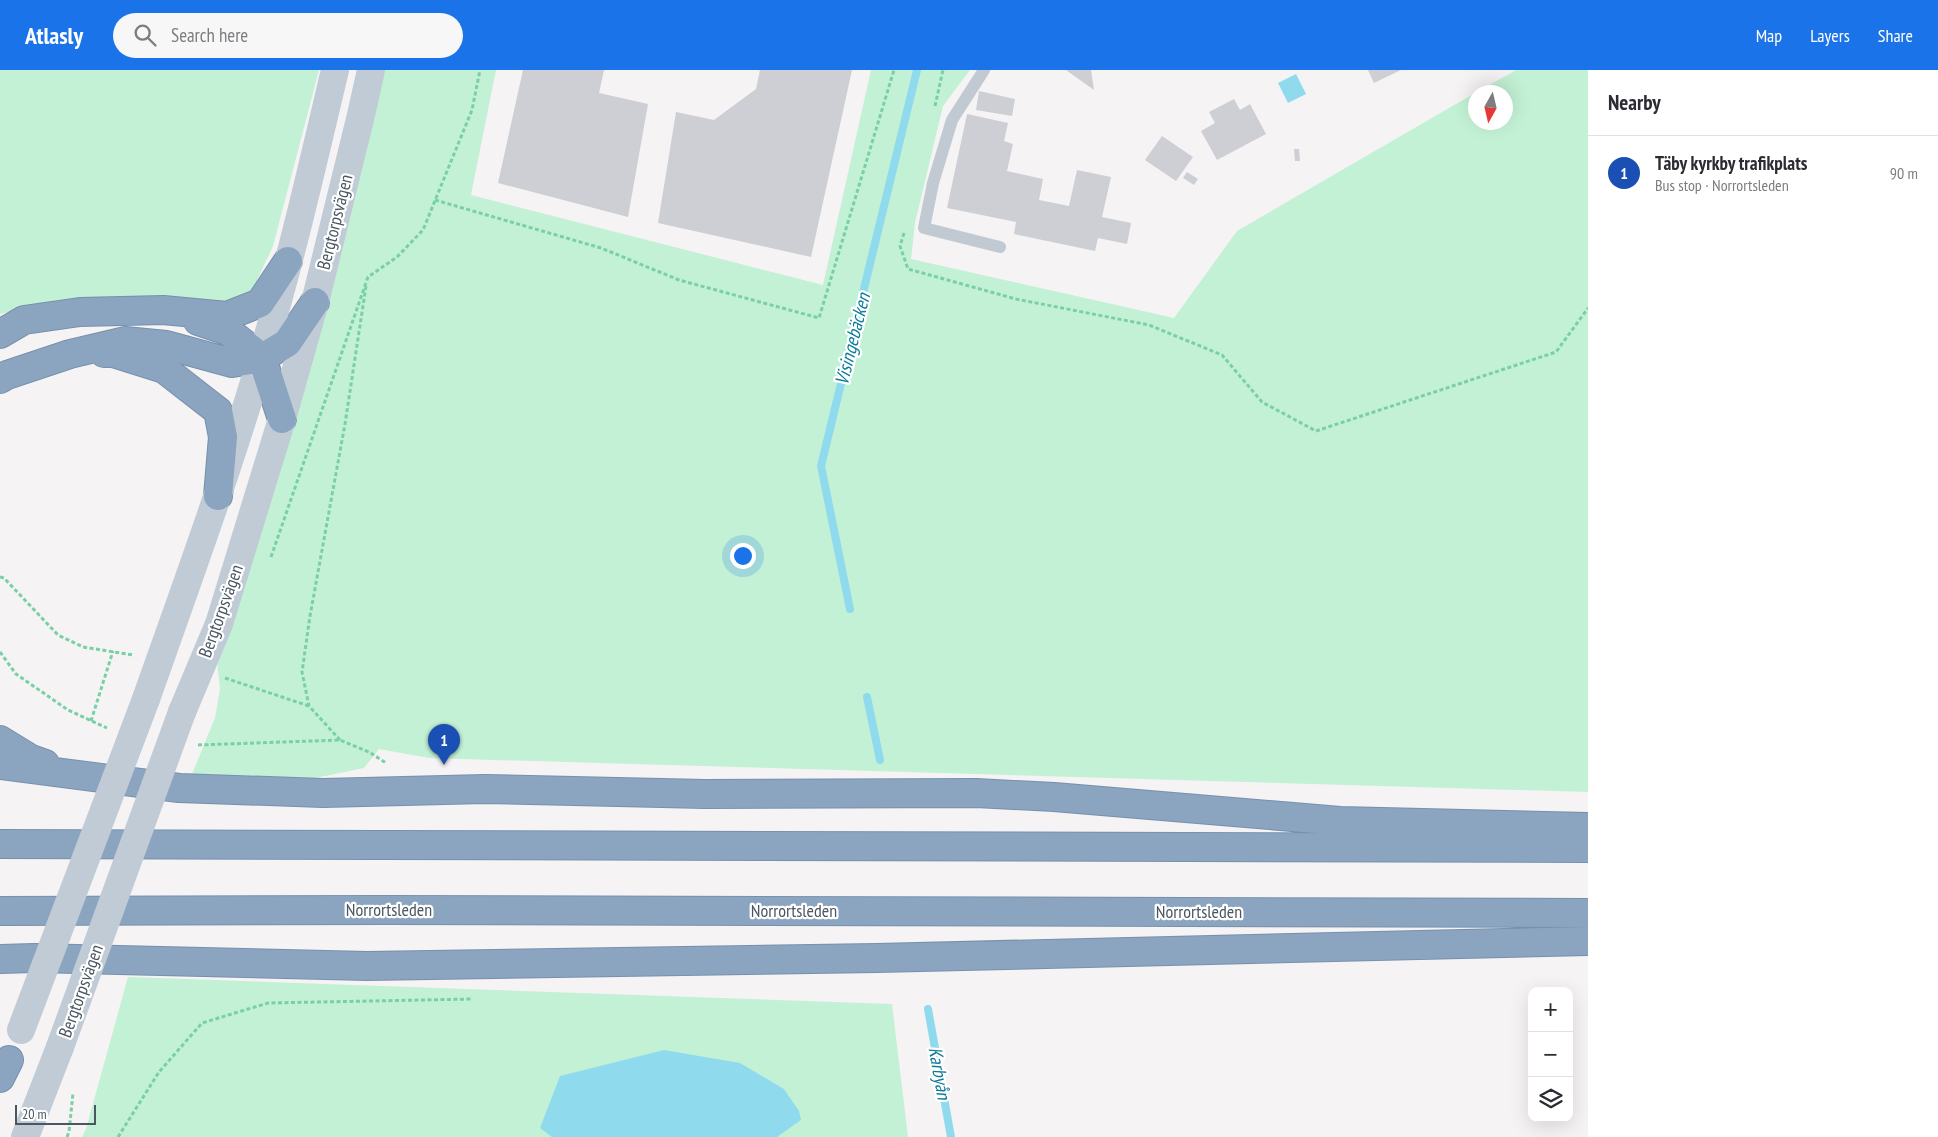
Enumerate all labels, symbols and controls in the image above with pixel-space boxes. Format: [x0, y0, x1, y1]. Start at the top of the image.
search box [113, 13, 463, 58]
text: Atlasly [25, 20, 83, 51]
icon: search [131, 21, 159, 49]
text: Search here [171, 23, 248, 47]
text: Map [1756, 24, 1782, 47]
text: Layers [1810, 24, 1850, 47]
text: Share [1878, 24, 1913, 47]
north arrow [1468, 85, 1513, 130]
text: Nearby [1608, 89, 1661, 116]
text: Täby kyrkby trafikplats [1655, 151, 1807, 175]
text: 1 [1620, 163, 1628, 183]
text: 90 m [1890, 163, 1918, 183]
street label: Bergtorpsvägen [312, 172, 357, 272]
text: Bus stop · Norrortsleden [1655, 175, 1789, 195]
water label: Visingebäcken [829, 289, 875, 387]
your location [730, 543, 756, 569]
street label: Bergtorpsvägen [193, 561, 248, 660]
pin: 1 [428, 724, 460, 765]
street label: Norrortsleden [346, 898, 432, 921]
street label: Norrortsleden [751, 899, 837, 922]
street label: Norrortsleden [1156, 900, 1242, 923]
street label: Bergtorpsvägen [53, 941, 108, 1040]
map controls [1528, 987, 1573, 1122]
button: + [1528, 987, 1573, 1032]
button: − [1528, 1032, 1573, 1077]
water label: Karbyån [924, 1045, 957, 1103]
button: layers [1528, 1077, 1573, 1122]
scale bar [15, 1102, 96, 1125]
text: 20 m [22, 1105, 47, 1123]

